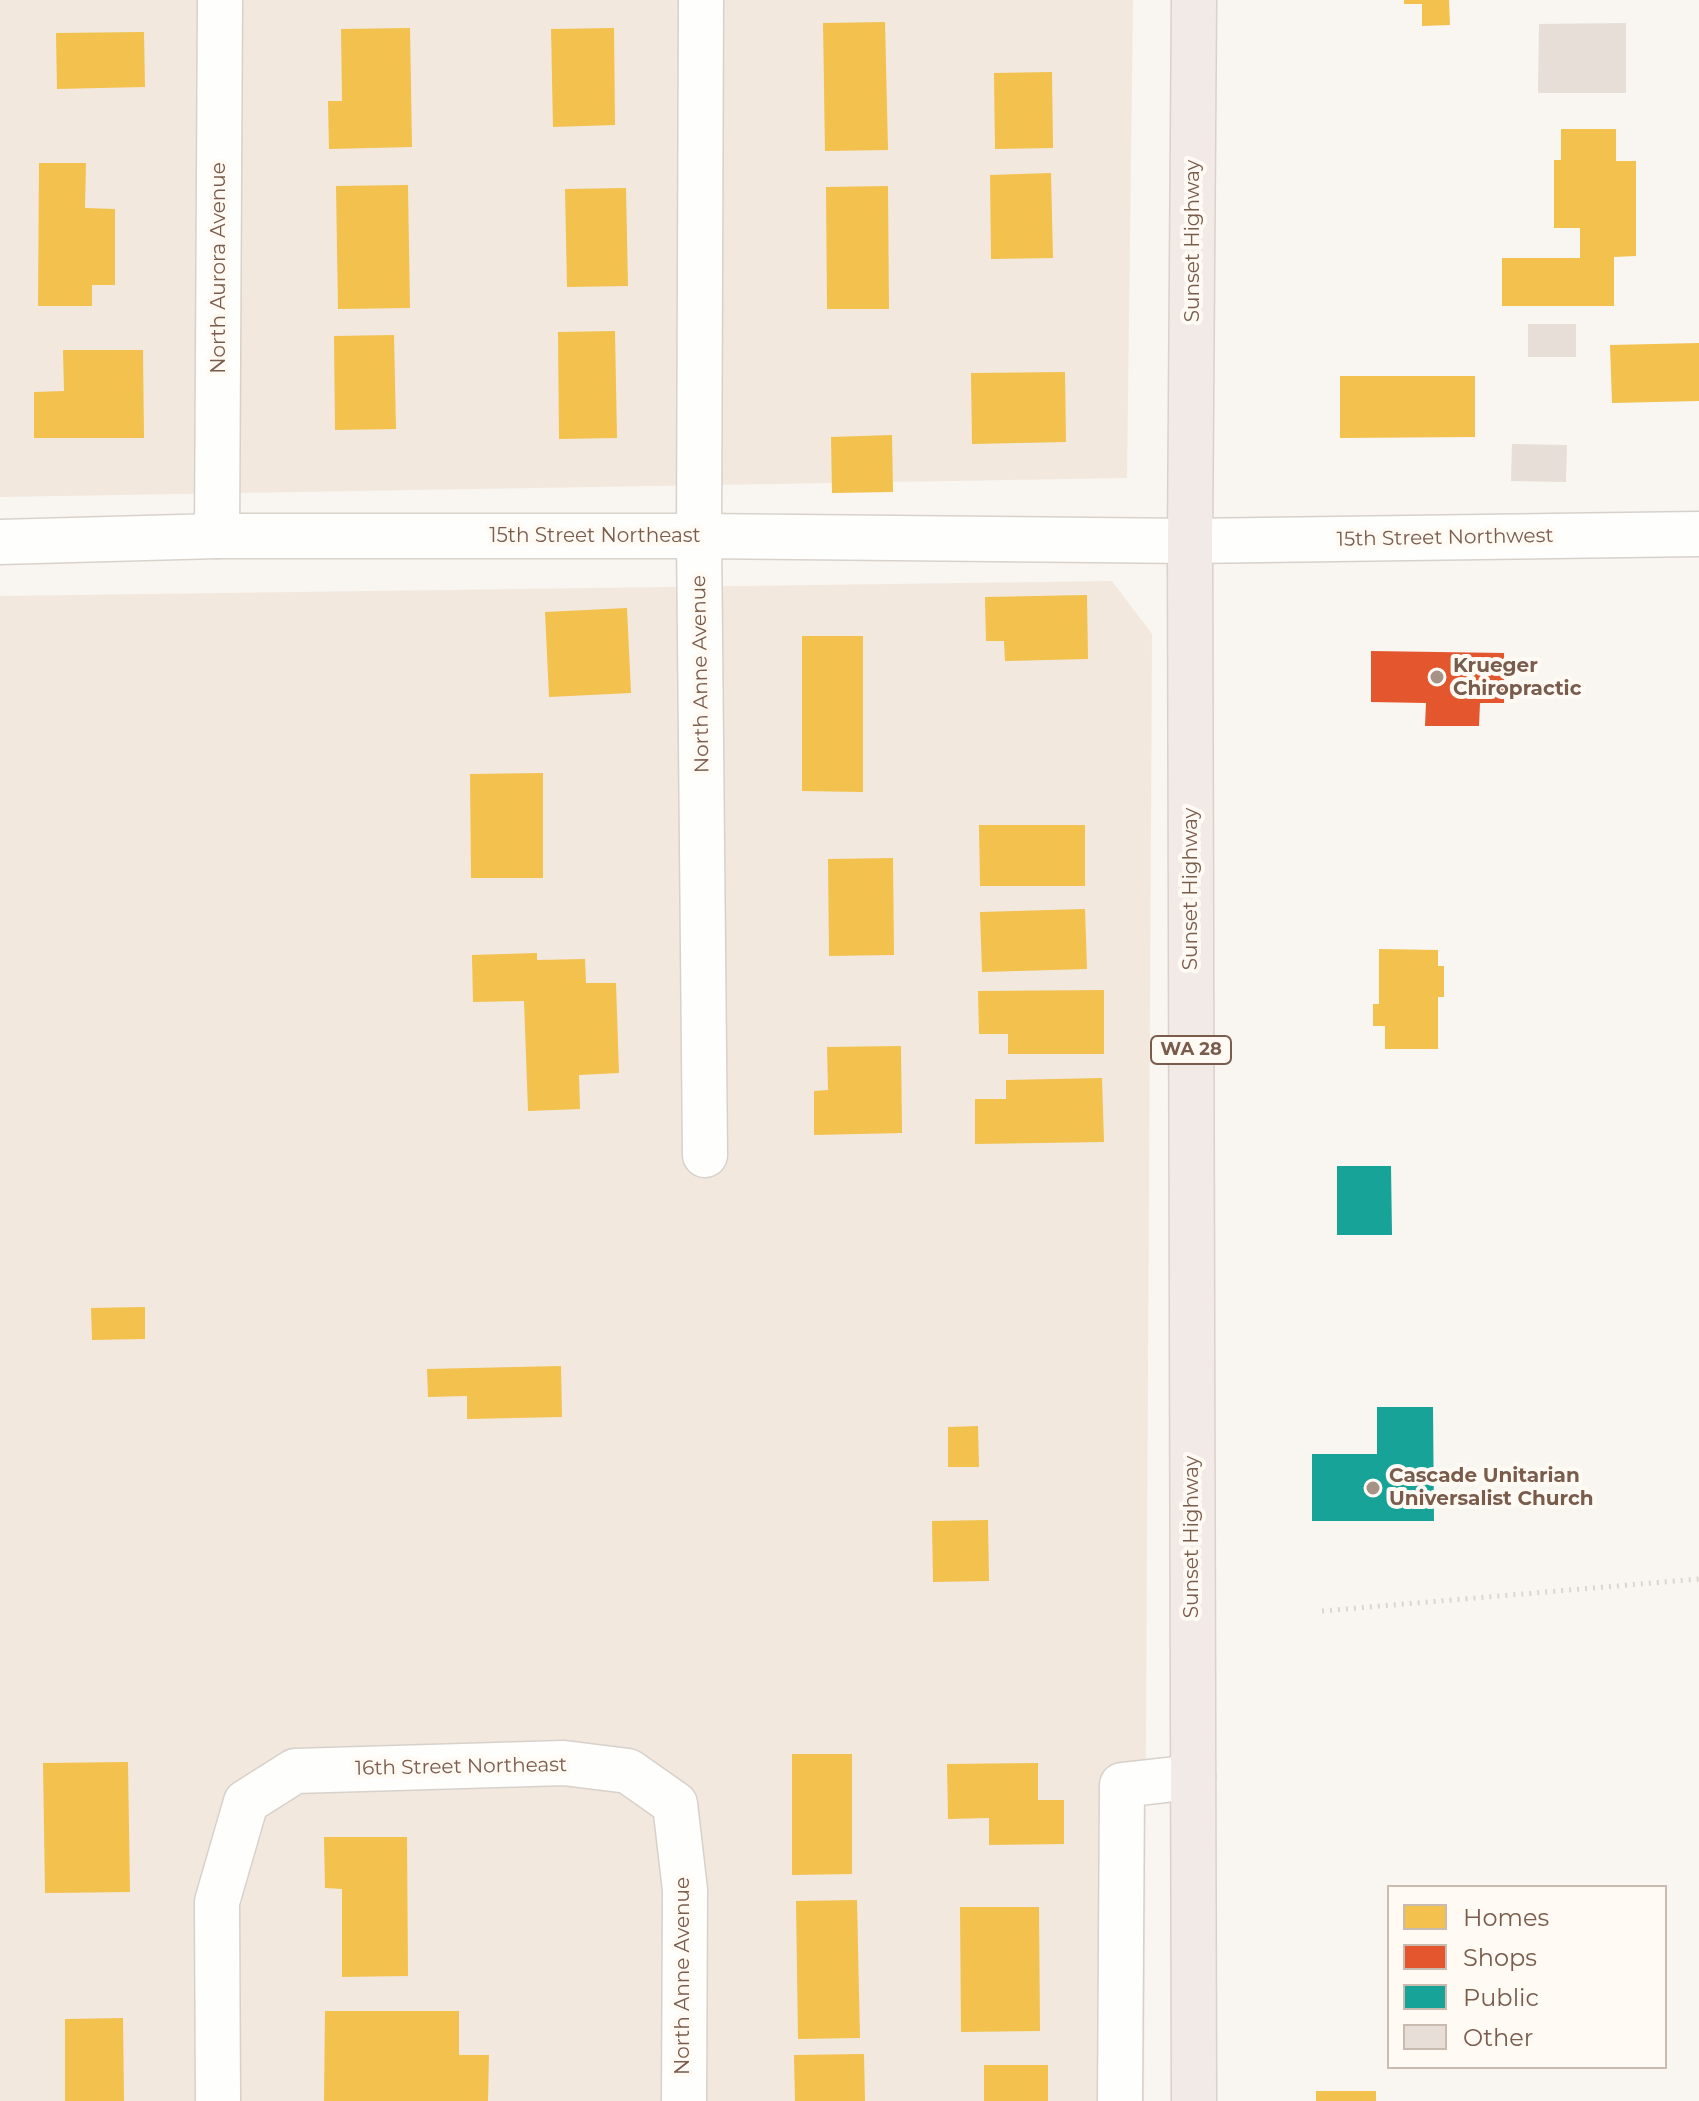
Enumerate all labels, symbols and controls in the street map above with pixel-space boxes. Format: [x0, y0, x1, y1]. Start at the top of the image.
street label: Sunset Highway [1181, 160, 1205, 322]
street label: North Aurora Avenue [207, 162, 231, 374]
street label: 15th Street Northeast [489, 524, 701, 548]
street label: 15th Street Northwest [1336, 524, 1554, 552]
street label: North Anne Avenue [687, 575, 715, 773]
place label: Krueger Chiropractic [1453, 654, 1581, 701]
marker: Krueger Chiropractic [1428, 668, 1446, 686]
street label: Sunset Highway [1179, 808, 1203, 970]
road number: WA 28 [1151, 1036, 1231, 1064]
street label: Sunset Highway [1180, 1456, 1204, 1618]
place label: Cascade Unitarian Universalist Church [1389, 1464, 1594, 1511]
marker: Cascade Unitarian Universalist Church [1364, 1479, 1382, 1497]
street label: 16th Street Northeast [355, 1753, 567, 1781]
street label: North Anne Avenue [671, 1877, 695, 2075]
legend [1387, 1885, 1667, 2069]
text: Homes [1463, 1903, 1549, 1932]
text: Shops [1463, 1943, 1537, 1972]
text: Public [1463, 1983, 1539, 2012]
text: Other [1463, 2023, 1533, 2052]

